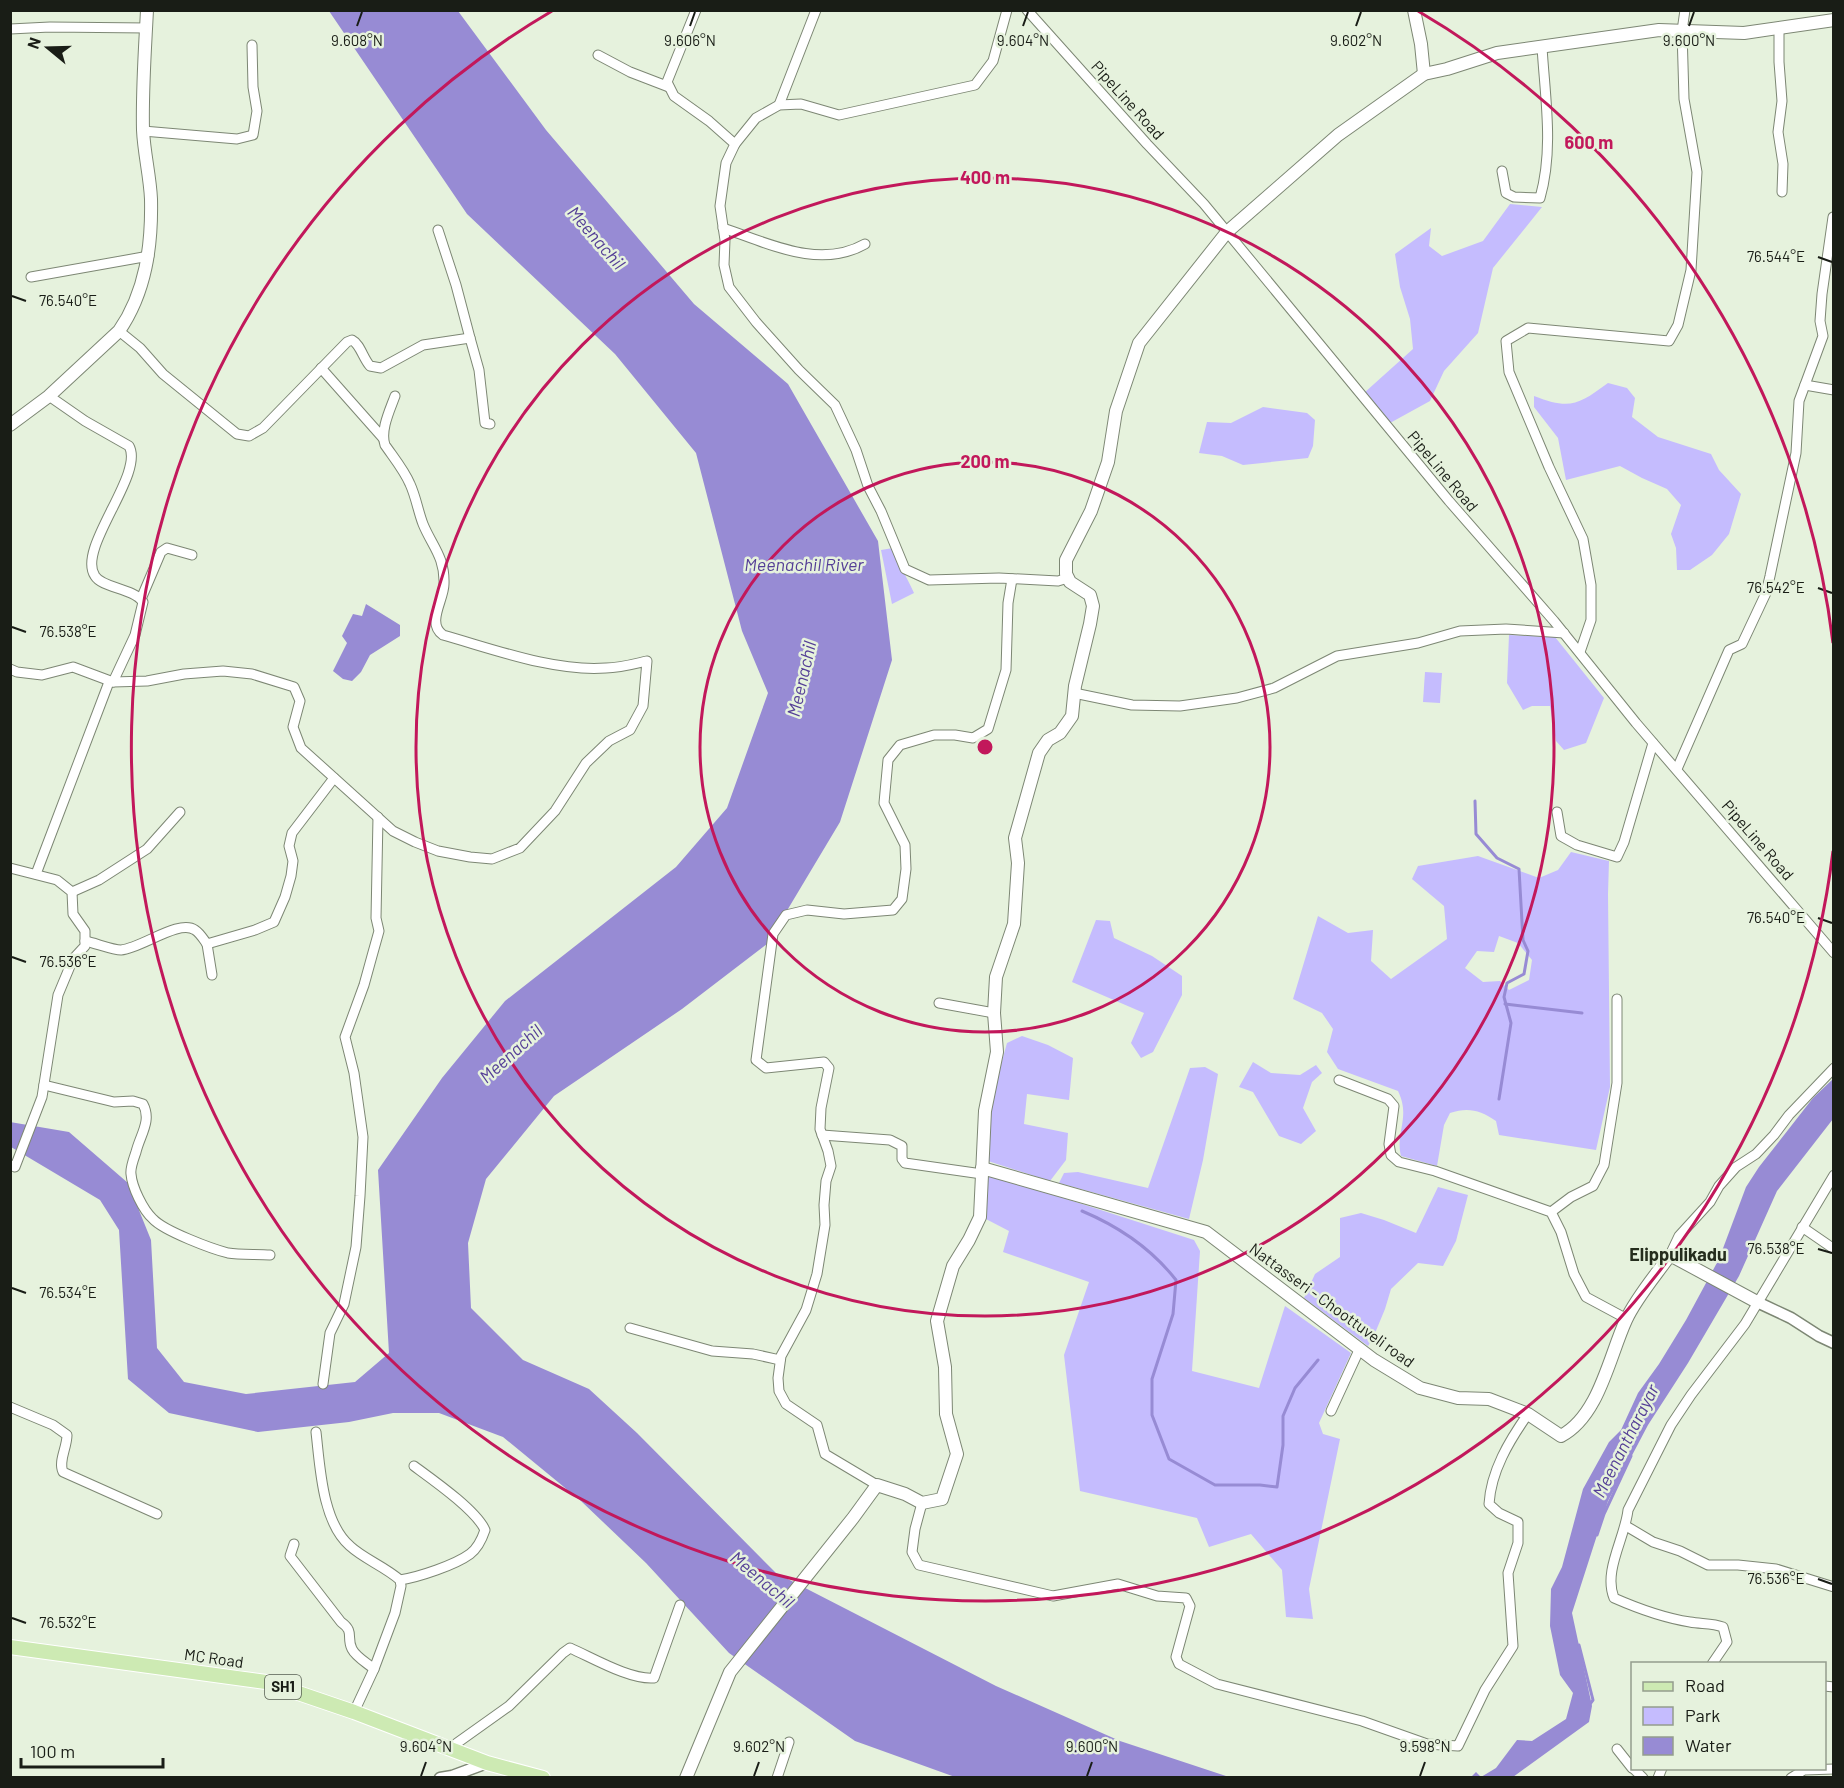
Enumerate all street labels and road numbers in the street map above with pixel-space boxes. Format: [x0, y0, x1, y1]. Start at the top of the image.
street label: PipeLine Road [1088, 56, 1169, 143]
street label: PipeLine Road [1404, 426, 1483, 515]
street label: PipeLine Road [1719, 796, 1798, 883]
street label: Nattasseri - Choottuveli road [1246, 1238, 1418, 1371]
street label: MC Road [183, 1644, 245, 1671]
road number: SH1 [265, 1675, 301, 1699]

